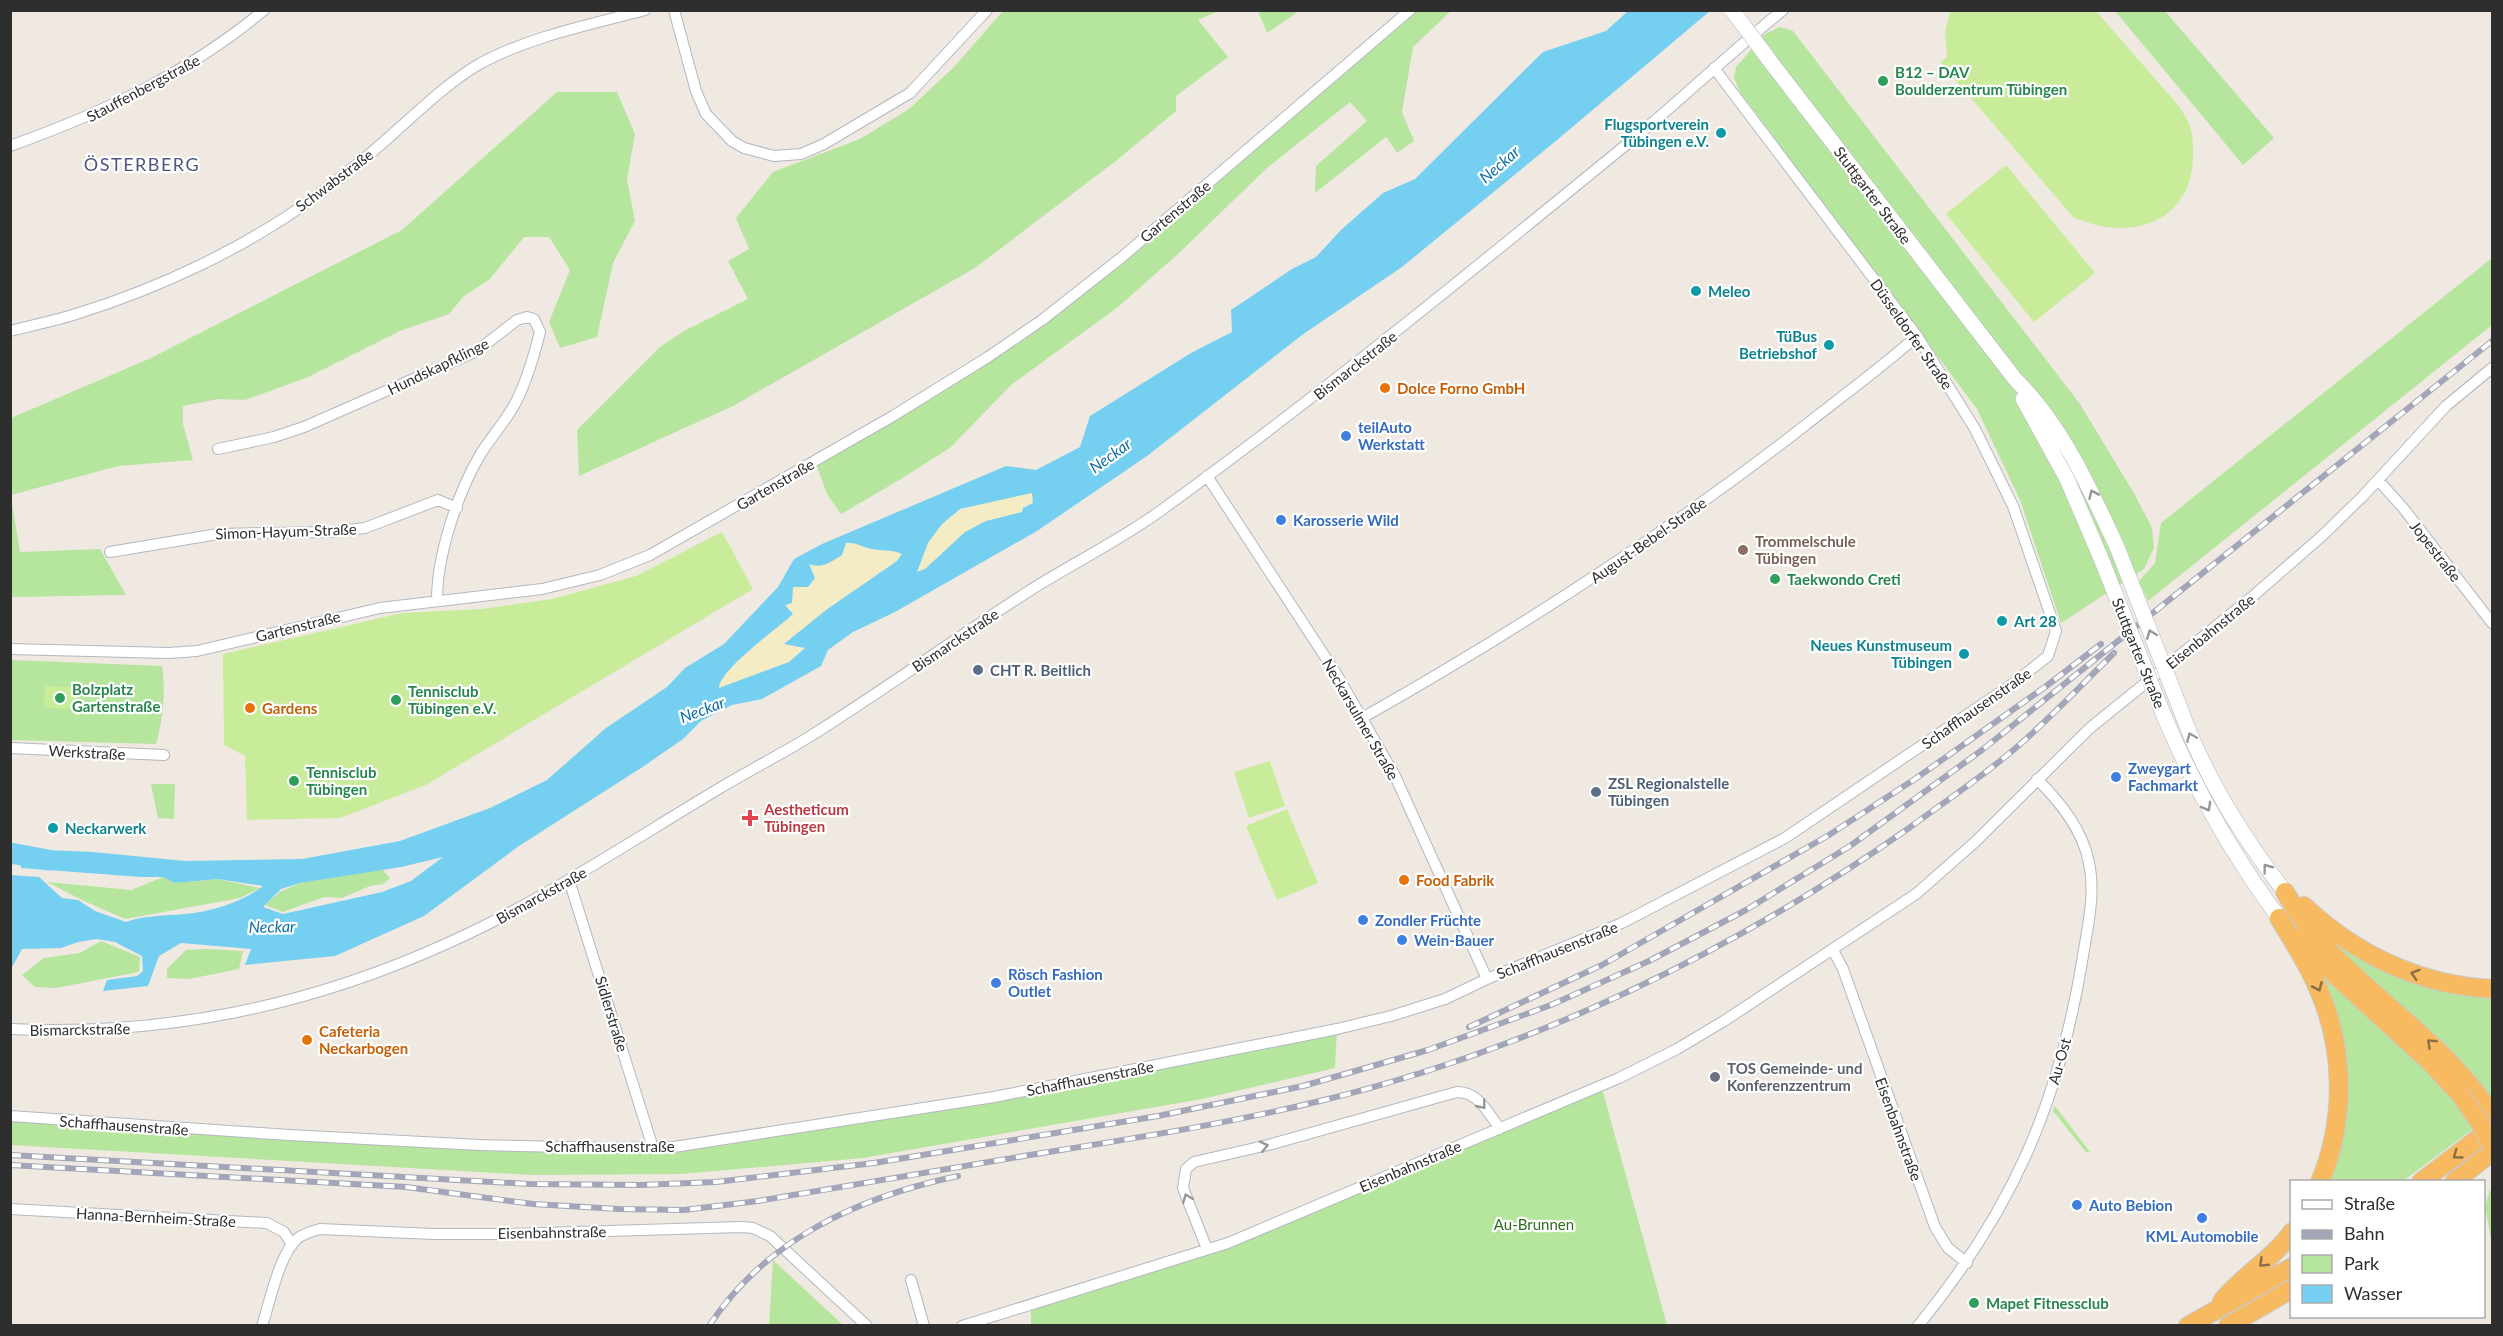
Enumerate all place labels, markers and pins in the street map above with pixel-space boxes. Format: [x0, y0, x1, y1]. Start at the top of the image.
place label: B12 – DAV Boulderzentrum Tübingen [1895, 63, 2067, 98]
marker: B12 – DAV Boulderzentrum Tübingen [1876, 74, 1890, 88]
place label: Flugsportverein Tübingen e.V. [1604, 115, 1709, 150]
marker: Flugsportverein Tübingen e.V. [1714, 126, 1728, 140]
place label: Meleo [1708, 282, 1751, 300]
marker: Meleo [1689, 284, 1703, 298]
place label: TüBus Betriebshof [1739, 327, 1818, 362]
marker: TüBus Betriebshof [1822, 338, 1836, 352]
place label: Dolce Forno GmbH [1397, 379, 1525, 397]
marker: Dolce Forno GmbH [1378, 381, 1392, 395]
place label: teilAuto Werkstatt [1358, 418, 1425, 453]
marker: teilAuto Werkstatt [1339, 429, 1353, 443]
place label: Karosserie Wild [1293, 511, 1399, 529]
marker: Karosserie Wild [1274, 513, 1288, 527]
place label: Trommelschule Tübingen [1755, 532, 1856, 567]
marker: Trommelschule Tübingen [1736, 543, 1750, 557]
place label: Taekwondo Creti [1787, 570, 1901, 588]
marker: Taekwondo Creti [1768, 572, 1782, 586]
place label: Art 28 [2013, 612, 2057, 630]
marker: Art 28 [1995, 614, 2009, 628]
place label: Neues Kunstmuseum Tübingen [1810, 636, 1952, 671]
marker: Neues Kunstmuseum Tübingen [1957, 647, 1971, 661]
place label: CHT R. Beitlich [990, 661, 1091, 679]
marker: CHT R. Beitlich [971, 663, 985, 677]
place label: Bolzplatz Gartenstraße [72, 680, 160, 715]
place label: Tennisclub Tübingen e.V. [408, 682, 496, 717]
marker: Bolzplatz Gartenstraße [53, 691, 67, 705]
marker: Tennisclub Tübingen e.V. [389, 693, 403, 707]
place label: Gardens [262, 699, 318, 717]
marker: Gardens [243, 701, 257, 715]
place label: Zweygart Fachmarkt [2128, 759, 2199, 794]
place label: Tennisclub Tübingen [306, 763, 376, 798]
marker: Zweygart Fachmarkt [2109, 770, 2123, 784]
marker: Tennisclub Tübingen [287, 774, 301, 788]
place label: ZSL Regionalstelle Tübingen [1608, 774, 1729, 809]
marker: ZSL Regionalstelle Tübingen [1589, 785, 1603, 799]
place label: Aestheticum Tübingen [763, 800, 849, 835]
marker: Aestheticum Tübingen [741, 809, 759, 827]
place label: Neckarwerk [65, 819, 147, 837]
marker: Neckarwerk [46, 821, 60, 835]
place label: Food Fabrik [1416, 871, 1495, 889]
marker: Food Fabrik [1397, 873, 1411, 887]
place label: Zondler Früchte [1375, 911, 1481, 929]
marker: Zondler Früchte [1356, 913, 1370, 927]
place label: Wein-Bauer [1414, 931, 1495, 949]
marker: Wein-Bauer [1395, 933, 1409, 947]
place label: Rösch Fashion Outlet [1008, 965, 1103, 1000]
marker: Rösch Fashion Outlet [989, 976, 1003, 990]
place label: Cafeteria Neckarbogen [319, 1022, 408, 1057]
marker: Cafeteria Neckarbogen [300, 1033, 314, 1047]
place label: TOS Gemeinde- und Konferenzzentrum [1727, 1059, 1862, 1094]
marker: TOS Gemeinde- und Konferenzzentrum [1708, 1070, 1722, 1084]
place label: Auto Bebion [2088, 1196, 2173, 1214]
marker: Auto Bebion [2070, 1198, 2084, 1212]
marker: KML Automobile [2195, 1211, 2209, 1225]
place label: KML Automobile [2145, 1227, 2259, 1245]
place label: Mapet Fitnessclub [1986, 1294, 2109, 1312]
marker: Mapet Fitnessclub [1967, 1296, 1981, 1310]

